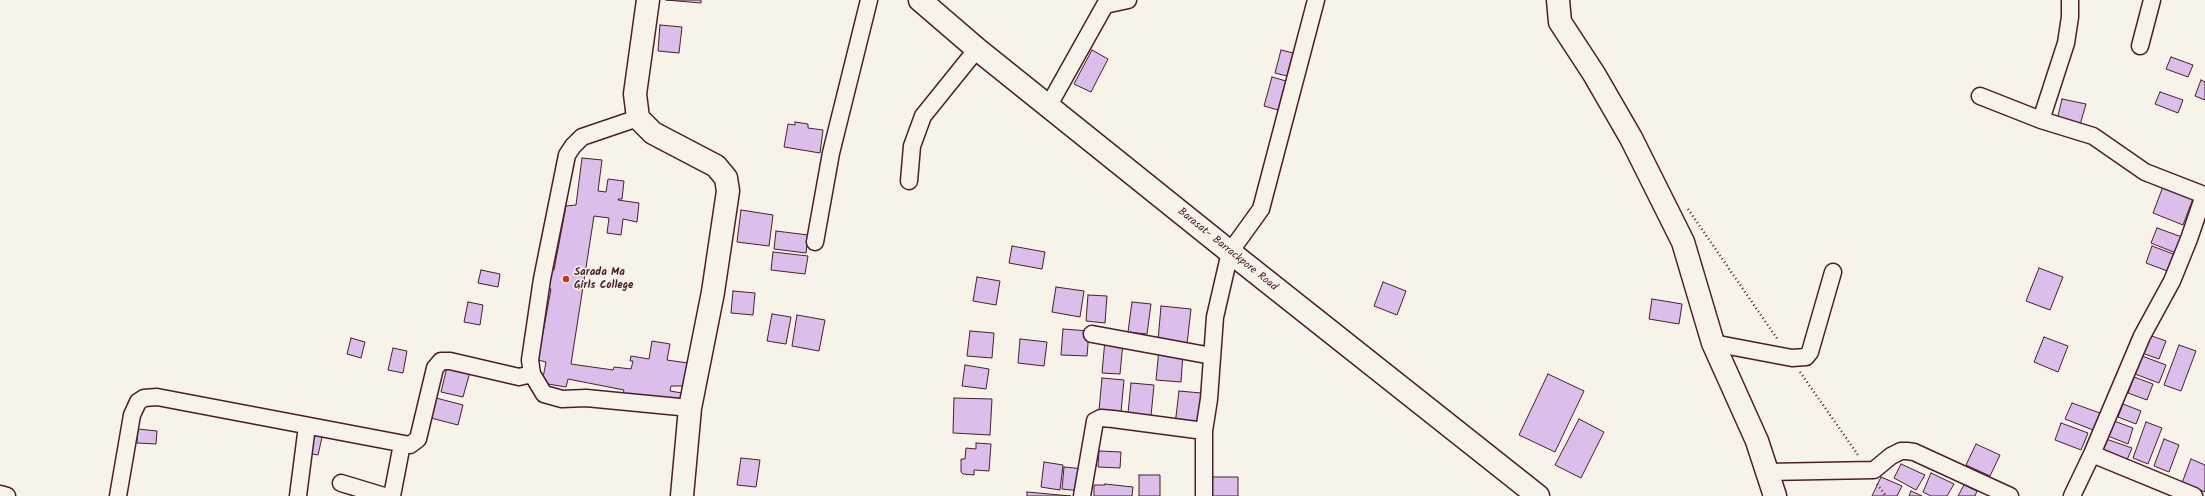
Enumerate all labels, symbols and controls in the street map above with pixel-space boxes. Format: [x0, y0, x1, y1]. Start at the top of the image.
street label: Barasat- Barrackpore Road [1174, 206, 1280, 294]
place label: Sarada Ma Girls College [574, 266, 633, 292]
marker: Sarada Ma Girls College [561, 274, 571, 284]

